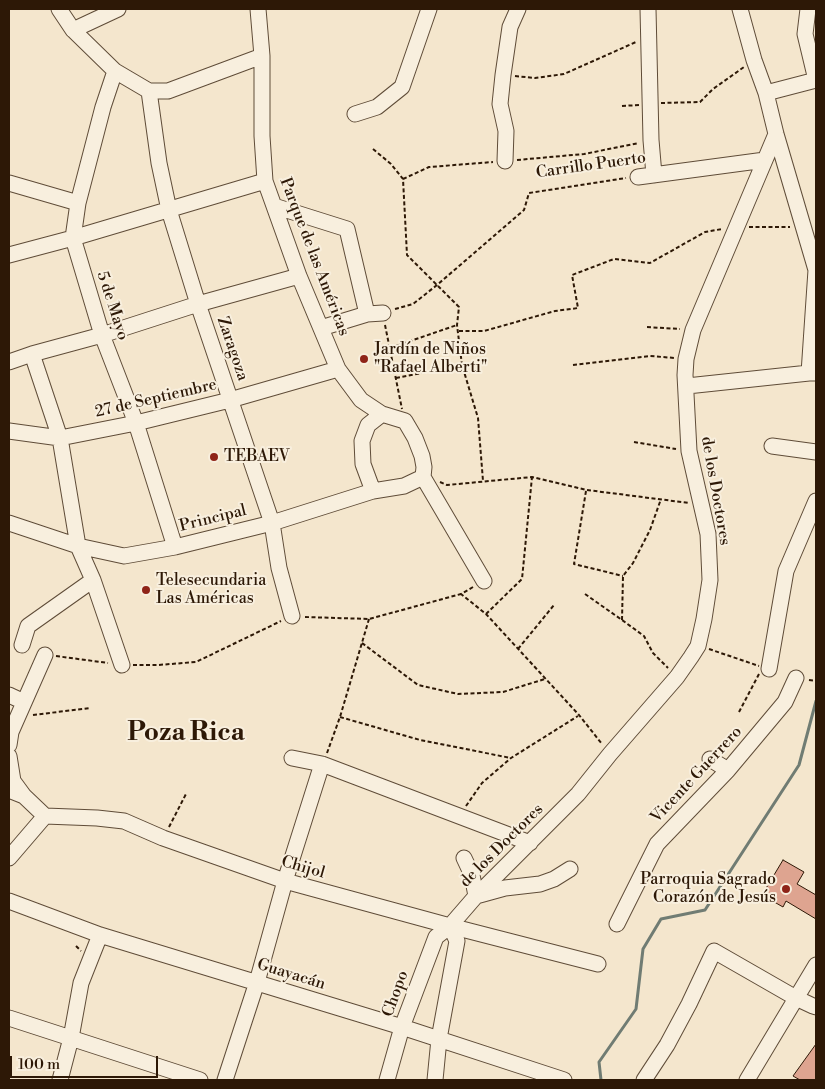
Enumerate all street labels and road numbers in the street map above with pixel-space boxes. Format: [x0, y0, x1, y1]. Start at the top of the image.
street label: Carrillo Puerto [535, 149, 647, 183]
street label: Parque de las Américas [275, 175, 353, 339]
street label: 5 de Mayo [92, 269, 132, 343]
street label: Zaragoza [212, 314, 252, 384]
street label: 27 de Septiembre [93, 376, 219, 422]
street label: de los Doctores [696, 435, 734, 547]
street label: Principal [177, 501, 249, 537]
street label: Vicente Guerrero [647, 723, 747, 827]
street label: de los Doctores [456, 800, 548, 892]
street label: Chijol [279, 853, 327, 883]
street label: Guayacán [255, 956, 327, 994]
street label: Chopo [379, 968, 413, 1020]

